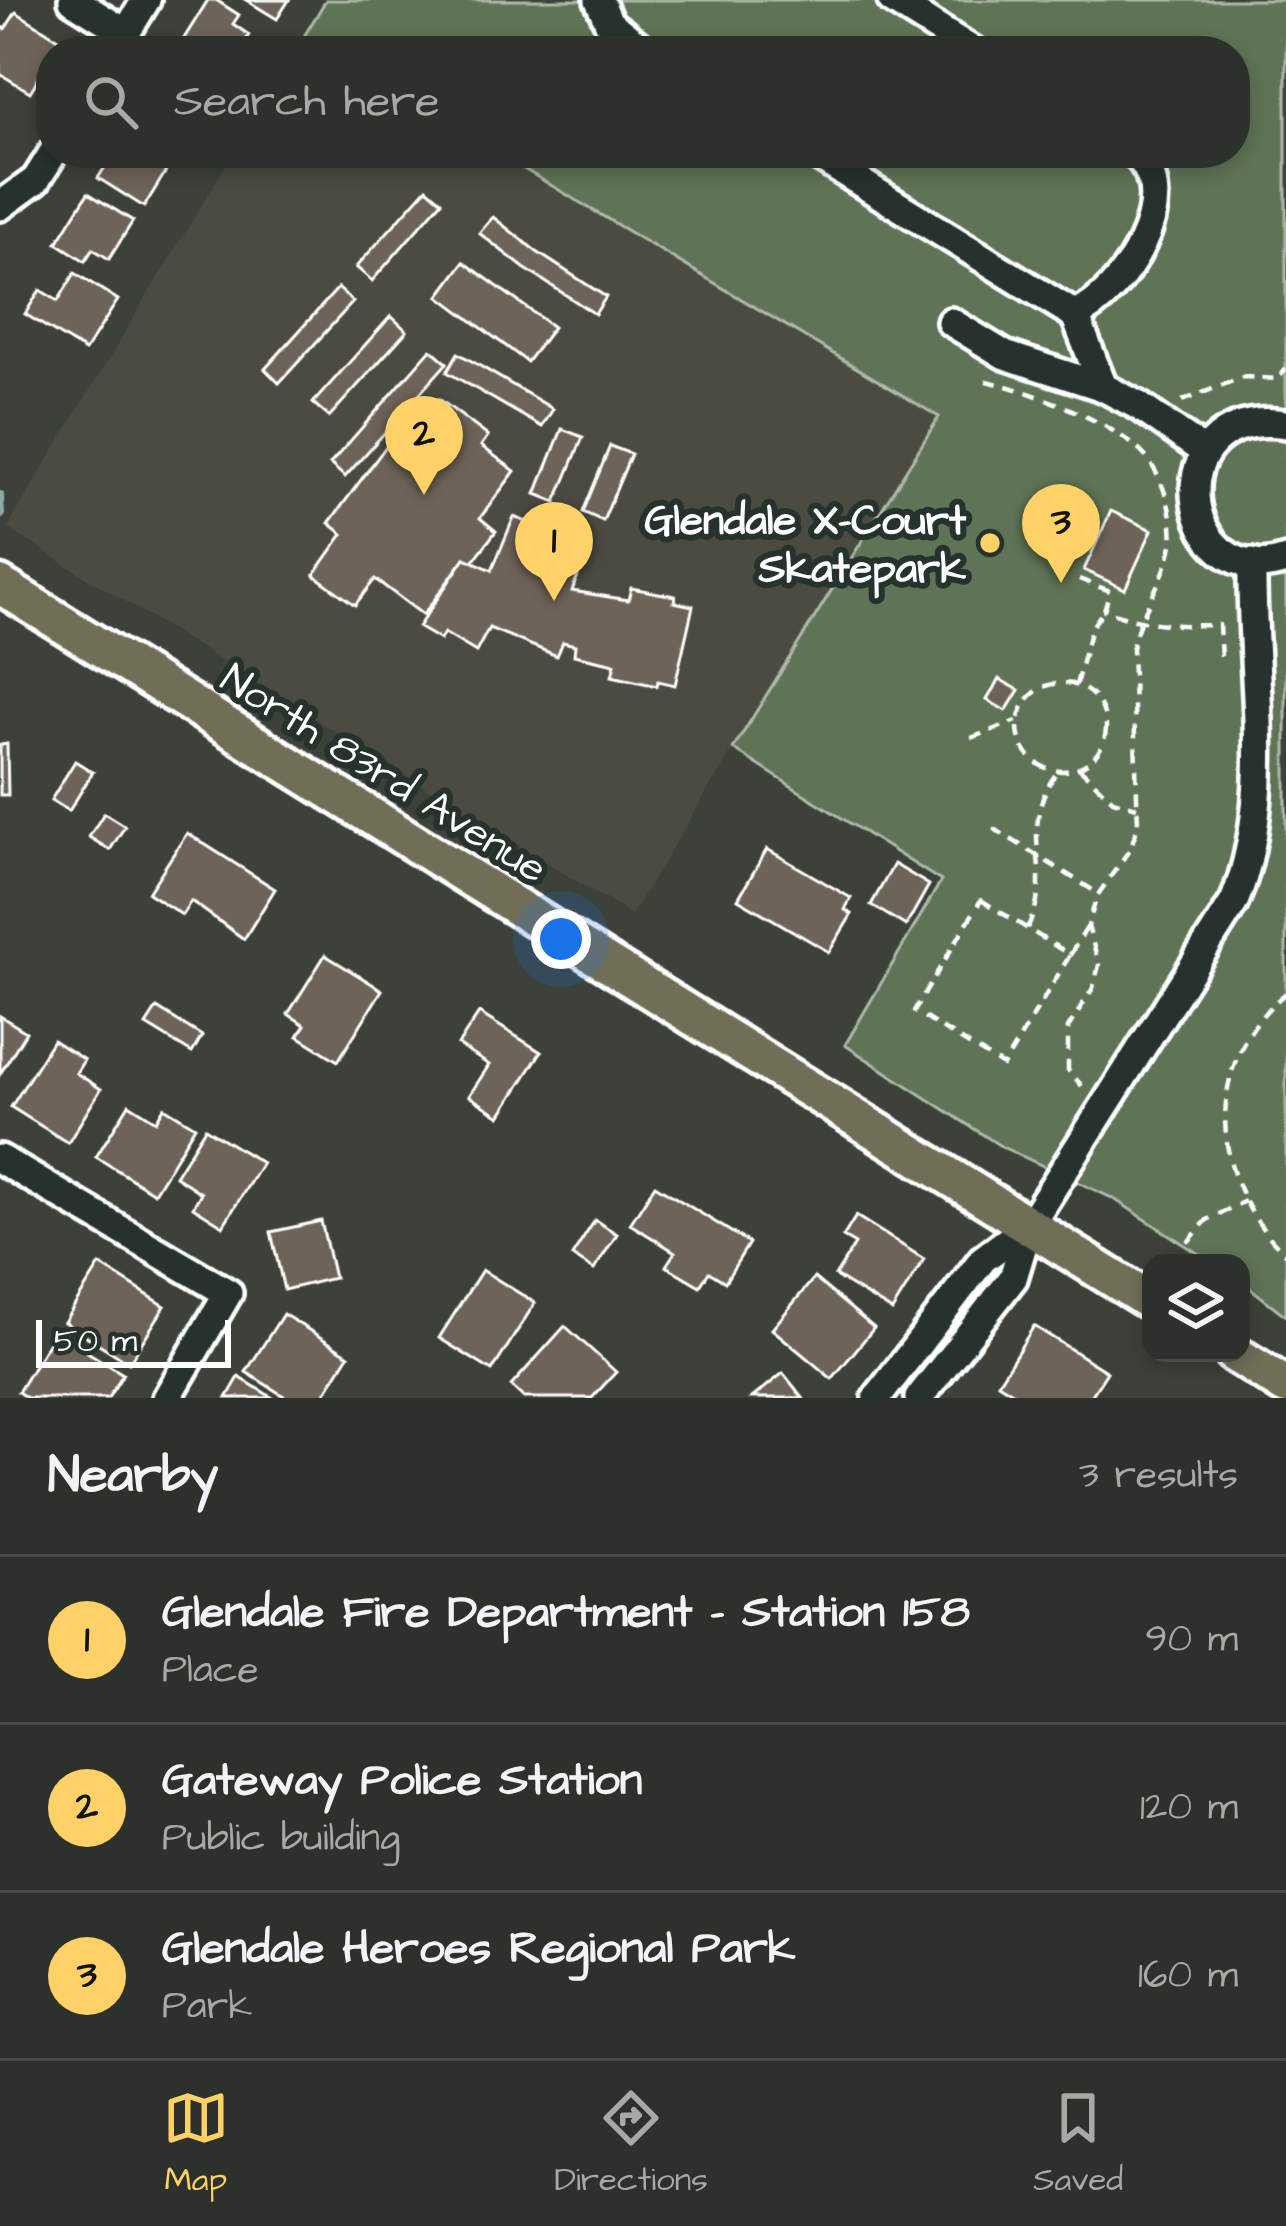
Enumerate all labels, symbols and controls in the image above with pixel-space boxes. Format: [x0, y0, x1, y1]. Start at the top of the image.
search box [36, 36, 1250, 168]
icon: search [78, 69, 144, 135]
text: Search here [174, 71, 440, 133]
pin: 2 [385, 396, 463, 495]
pin: 3 [1022, 484, 1100, 583]
place label: Glendale X-Court Skatepark [644, 493, 967, 599]
pin: 1 [515, 502, 593, 601]
marker: Glendale X-Court Skatepark [977, 530, 1003, 556]
street label: North 83rd Avenue [209, 651, 557, 898]
your location [531, 909, 591, 969]
map controls [1142, 1254, 1250, 1362]
button: layers [1142, 1254, 1250, 1362]
scale bar [36, 1314, 231, 1367]
text: 50 m [54, 1318, 137, 1364]
text: Nearby [48, 1441, 218, 1512]
text: 3 results [1079, 1449, 1238, 1503]
text: Glendale Fire Department - Station 158 [162, 1582, 970, 1644]
text: 1 [85, 1613, 90, 1667]
text: 90 m [1145, 1613, 1238, 1667]
text: Place [162, 1644, 259, 1698]
text: Gateway Police Station [162, 1750, 642, 1812]
text: 2 [76, 1781, 98, 1835]
text: 120 m [1140, 1781, 1238, 1835]
text: Public building [162, 1812, 400, 1866]
text: Glendale Heroes Regional Park [162, 1918, 795, 1980]
text: 3 [77, 1949, 97, 2003]
text: 160 m [1138, 1949, 1238, 2003]
text: Park [162, 1980, 252, 2034]
tab: Map [163, 2085, 229, 2203]
tab: Directions [554, 2085, 708, 2203]
tab: Saved [1033, 2085, 1123, 2203]

